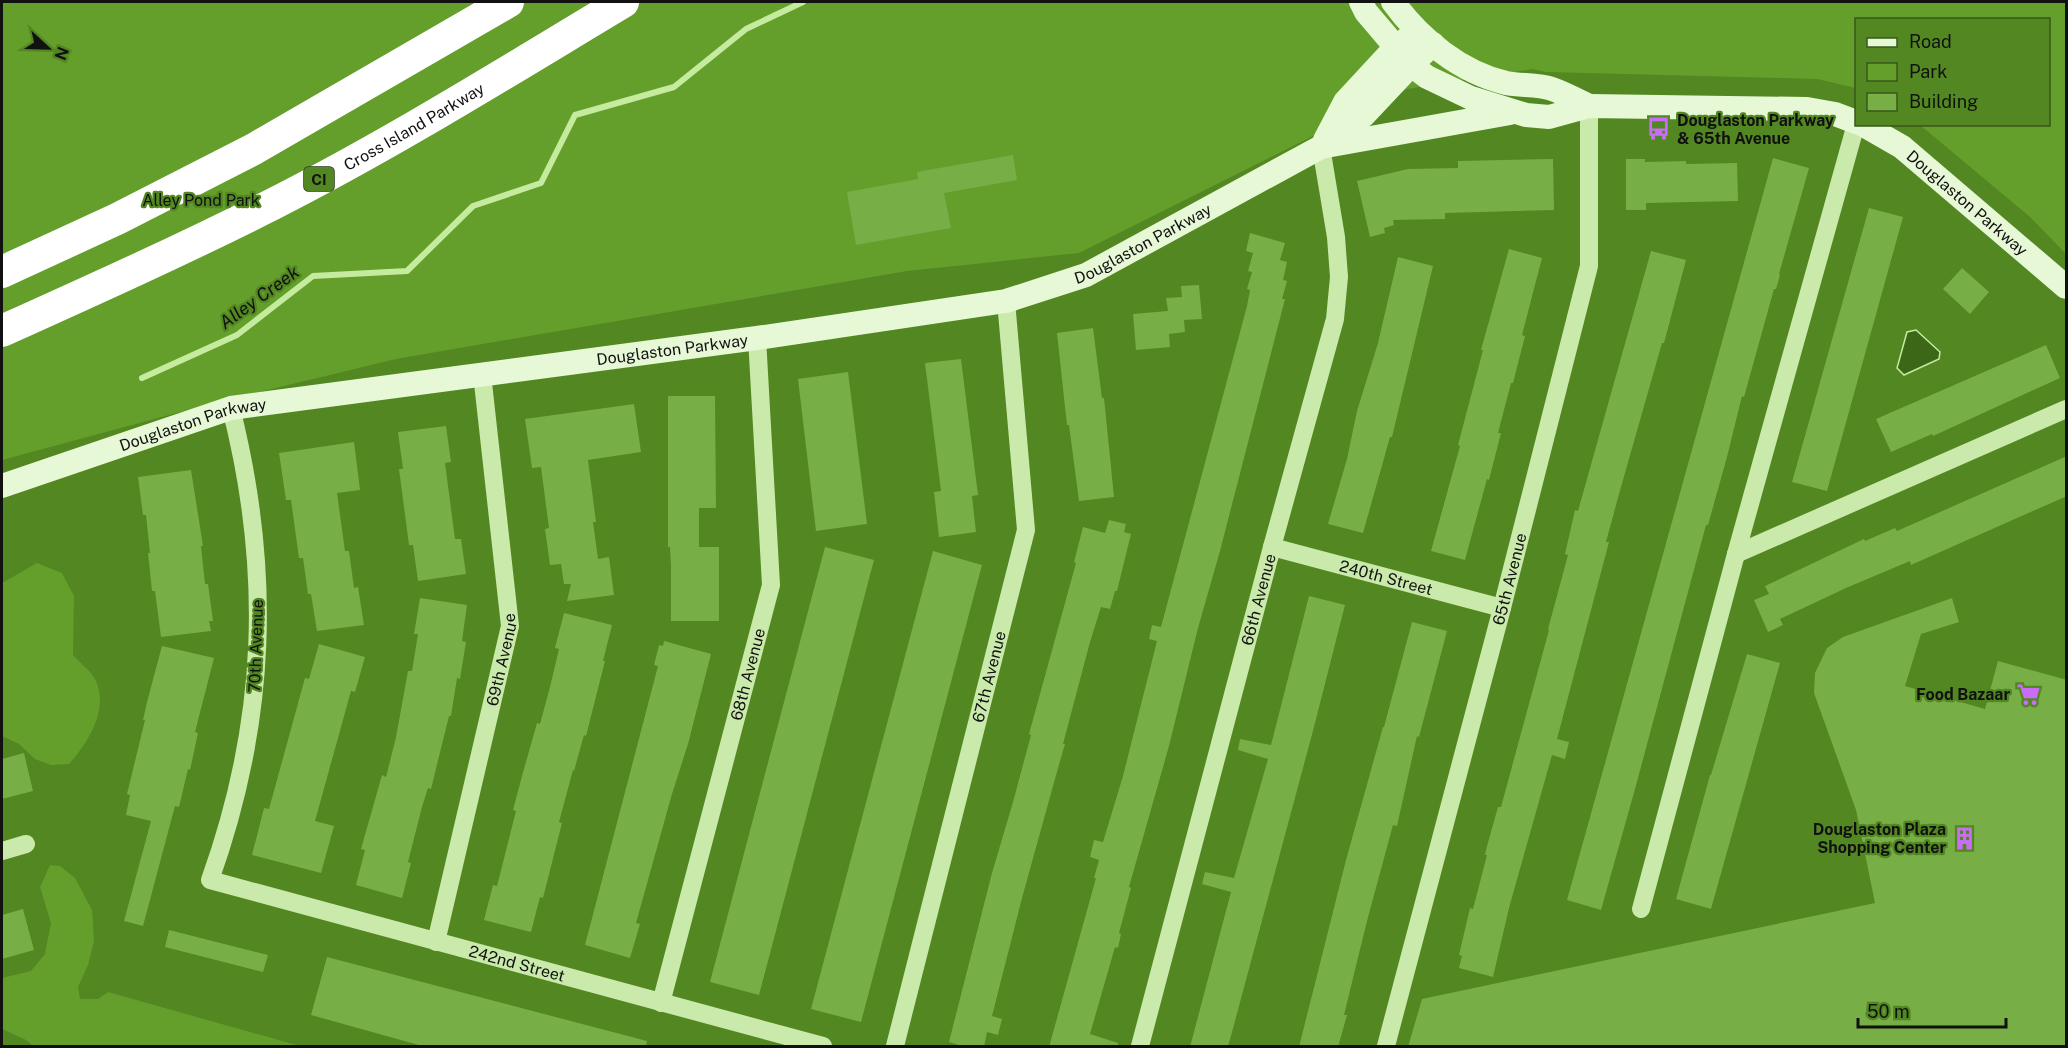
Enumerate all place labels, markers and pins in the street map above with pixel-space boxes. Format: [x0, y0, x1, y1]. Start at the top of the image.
place label: Douglaston Parkway & 65th Avenue [1677, 111, 1834, 148]
bus stop icon: Douglaston Parkway & 65th Avenue [1646, 116, 1672, 142]
supermarket icon: Food Bazaar [2015, 681, 2041, 707]
place label: Food Bazaar [1916, 685, 2010, 704]
place label: Douglaston Plaza Shopping Center [1813, 820, 1946, 857]
building icon: Douglaston Plaza Shopping Center [1951, 825, 1977, 851]

